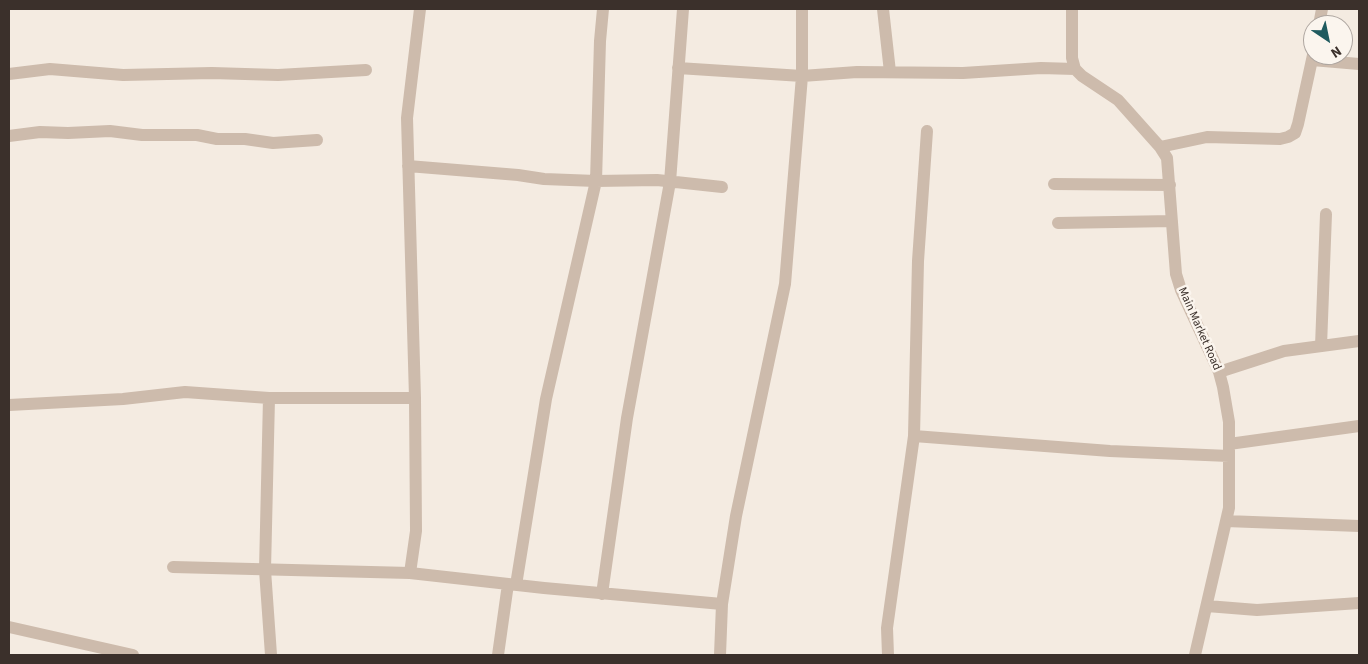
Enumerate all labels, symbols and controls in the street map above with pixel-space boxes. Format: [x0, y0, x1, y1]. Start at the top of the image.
north arrow [1303, 15, 1353, 65]
text: N [1326, 41, 1345, 63]
street label: Main Market Road [1174, 285, 1224, 373]

